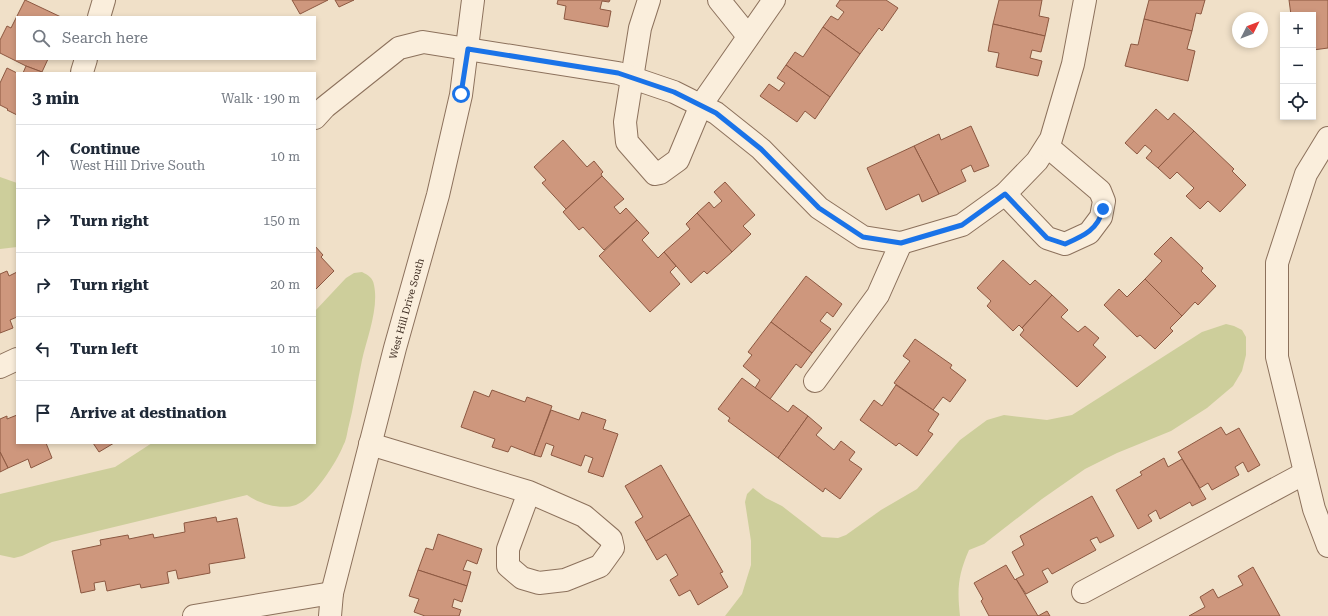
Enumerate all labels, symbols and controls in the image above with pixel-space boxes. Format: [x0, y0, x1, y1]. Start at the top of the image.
north arrow [1232, 12, 1268, 48]
map controls [1280, 12, 1316, 120]
button: + [1280, 12, 1316, 48]
search box [16, 16, 316, 60]
icon: search [30, 27, 52, 49]
text: Search here [62, 29, 148, 47]
button: − [1280, 48, 1316, 84]
button: locate [1280, 84, 1316, 120]
route start [452, 85, 470, 103]
text: 3 min [32, 88, 79, 108]
text: Walk · 190 m [221, 91, 300, 106]
text: Continue [70, 140, 140, 158]
icon: ahead [32, 146, 54, 168]
text: 10 m [270, 149, 300, 164]
text: West Hill Drive South [70, 158, 205, 173]
route end [1094, 200, 1112, 218]
icon: right [32, 210, 54, 232]
text: Turn right [70, 212, 149, 230]
text: 150 m [263, 213, 300, 228]
street label: West Hill Drive South [387, 257, 426, 360]
icon: right [32, 274, 54, 296]
text: Turn right [70, 276, 149, 294]
text: 20 m [270, 277, 300, 292]
icon: left [32, 338, 54, 360]
text: Turn left [70, 340, 138, 358]
text: 10 m [270, 341, 300, 356]
icon: arrive [32, 402, 54, 424]
text: Arrive at destination [70, 404, 226, 422]

